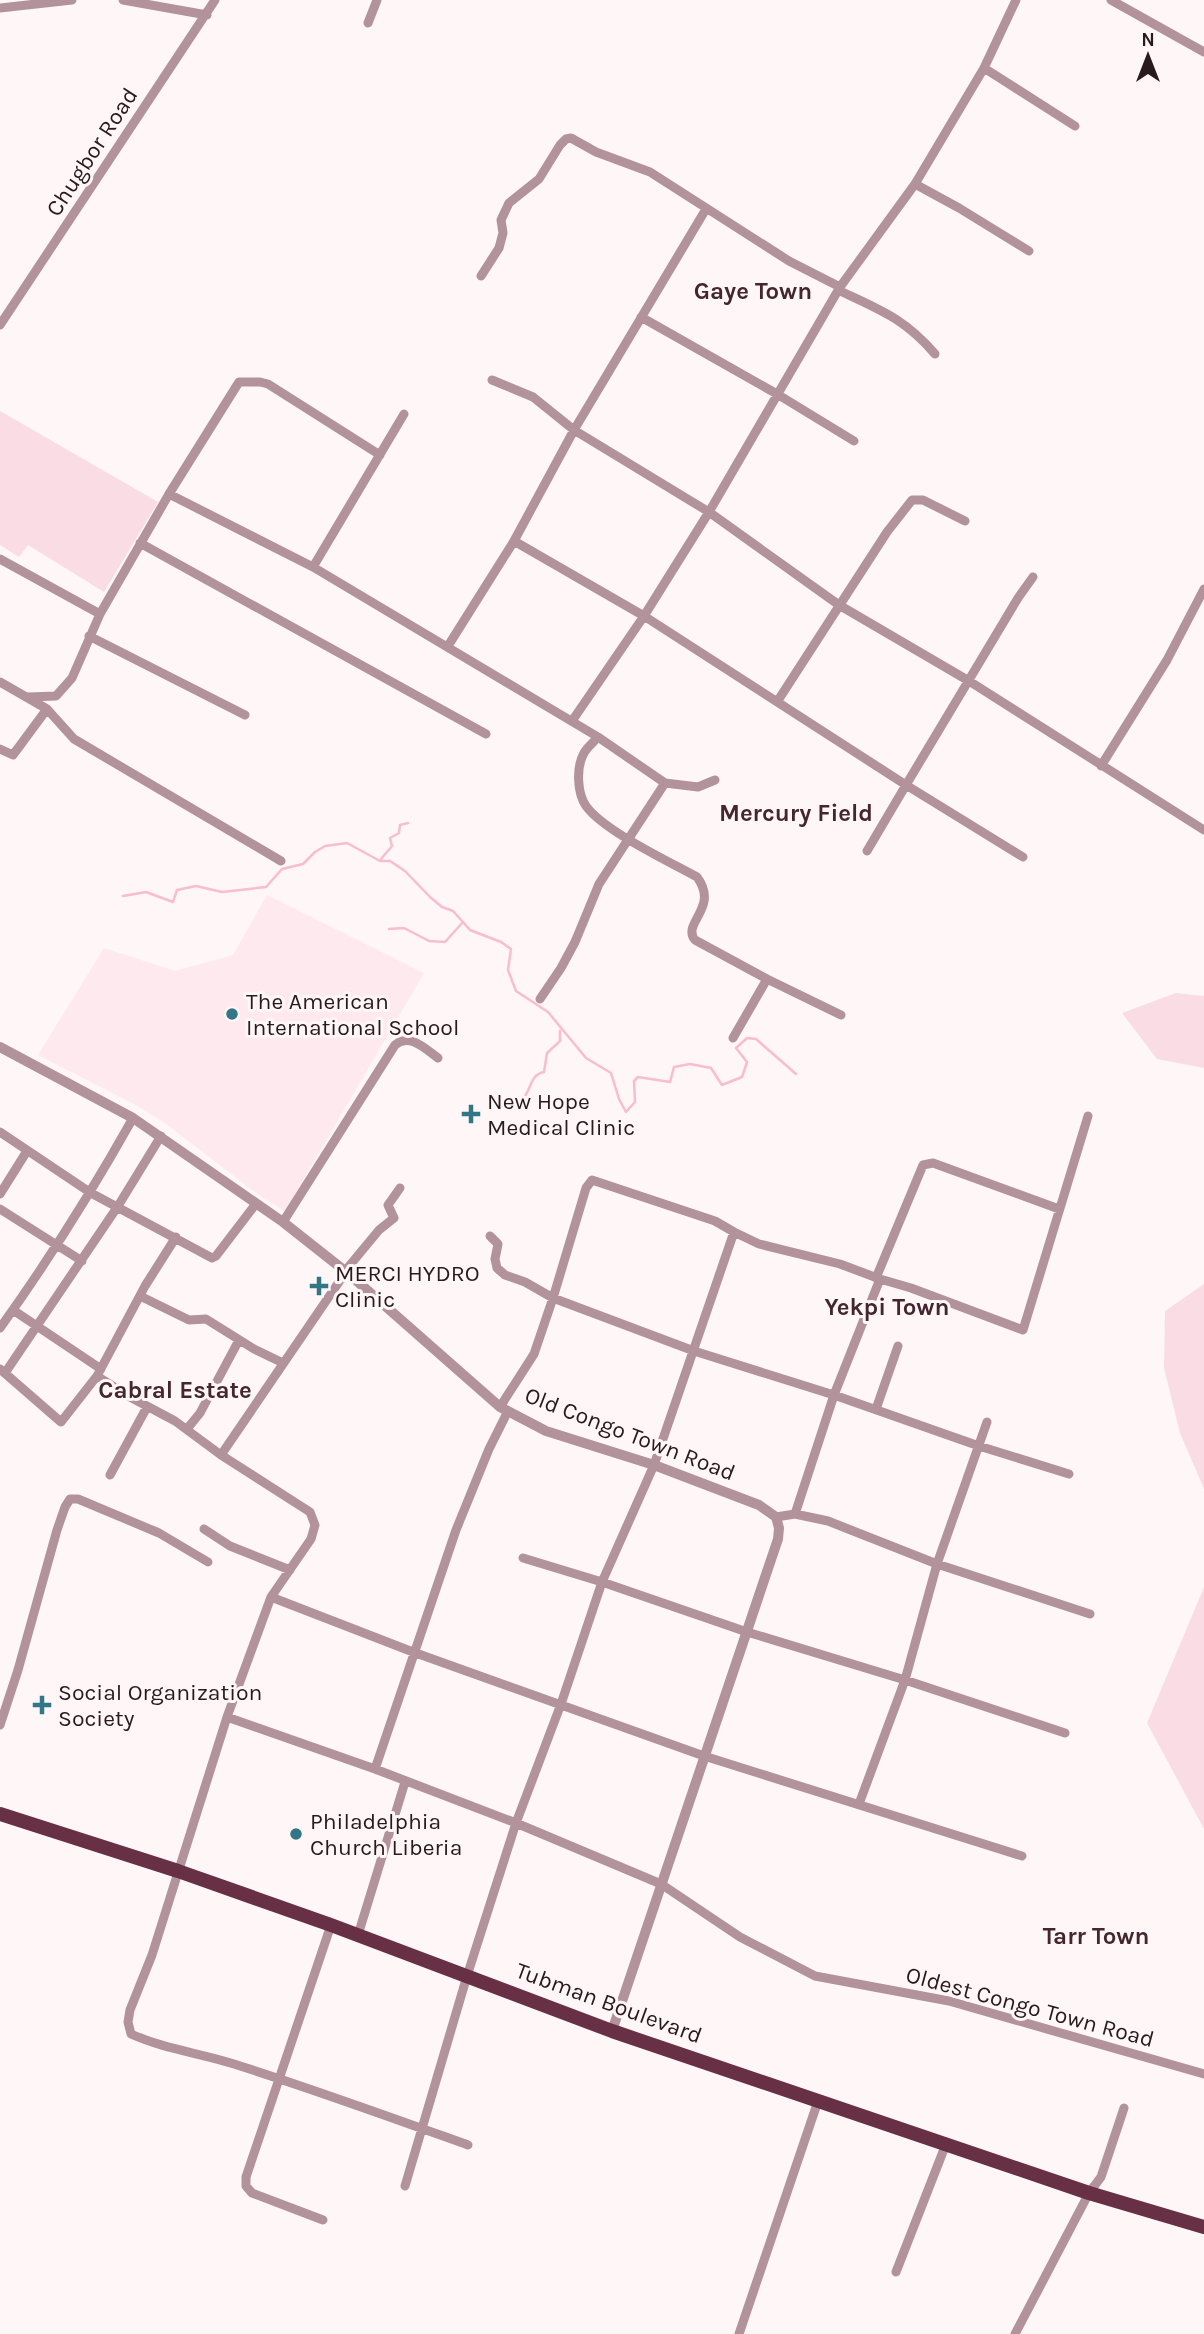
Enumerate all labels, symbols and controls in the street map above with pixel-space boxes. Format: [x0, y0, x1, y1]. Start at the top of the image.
north arrow [1113, 21, 1183, 91]
text: N [1141, 29, 1155, 51]
street label: Chugbor Road [40, 83, 144, 221]
district label: Gaye Town [694, 277, 812, 305]
district label: Mercury Field [719, 799, 873, 827]
place label: The American International School [246, 988, 459, 1041]
marker: The American International School [224, 1006, 240, 1022]
place label: New Hope Medical Clinic [487, 1088, 635, 1141]
marker: New Hope Medical Clinic [461, 1104, 481, 1124]
place label: MERCI HYDRO Clinic [335, 1260, 480, 1313]
marker: MERCI HYDRO Clinic [309, 1276, 329, 1296]
district label: Yekpi Town [825, 1293, 949, 1321]
district label: Cabral Estate [98, 1376, 252, 1404]
street label: Old Congo Town Road [521, 1381, 739, 1487]
place label: Social Organization Society [58, 1679, 262, 1732]
marker: Social Organization Society [32, 1695, 52, 1715]
place label: Philadelphia Church Liberia [310, 1808, 462, 1861]
marker: Philadelphia Church Liberia [288, 1826, 304, 1842]
district label: Tarr Town [1043, 1922, 1149, 1950]
street label: Tubman Boulevard [512, 1957, 706, 2049]
street label: Oldest Congo Town Road [903, 1961, 1157, 2053]

